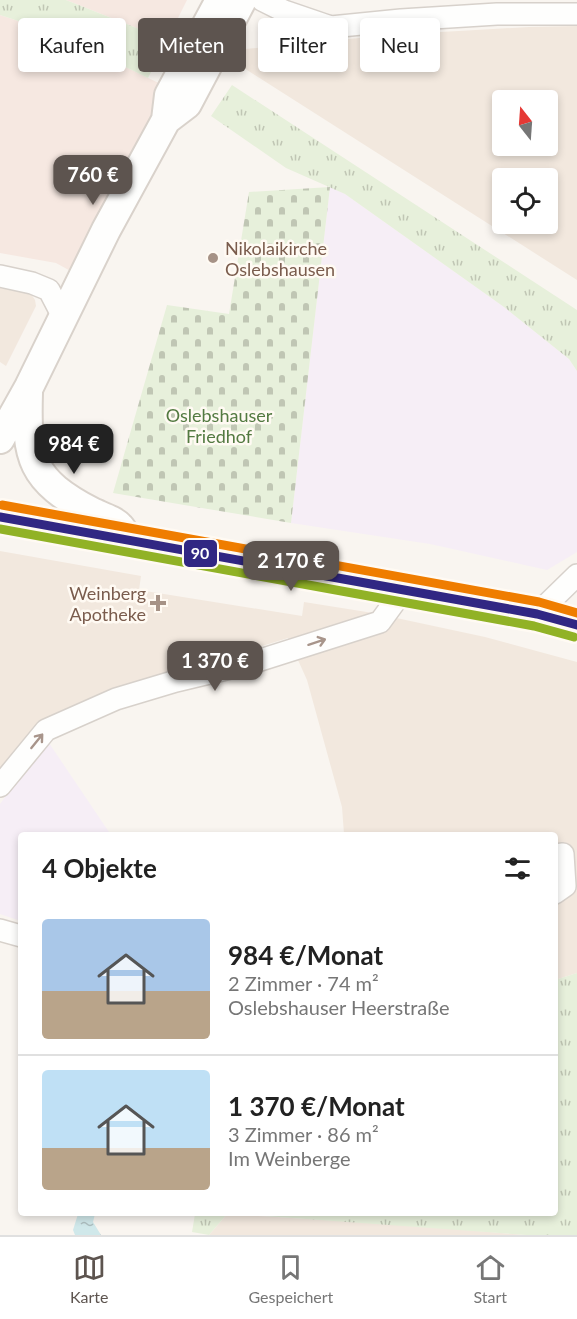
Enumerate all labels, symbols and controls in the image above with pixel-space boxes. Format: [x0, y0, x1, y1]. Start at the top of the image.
chip: Kaufen [18, 18, 126, 72]
chip: Mieten [138, 18, 246, 72]
chip: Filter [258, 18, 348, 72]
chip: Neu [360, 18, 440, 72]
north arrow [492, 90, 558, 156]
map controls [492, 90, 558, 234]
pin: 760 € [51, 155, 135, 206]
text: 760 € [67, 162, 119, 186]
button: locate [492, 168, 558, 234]
place label: Nikolaikirche Oslebshausen [225, 237, 335, 280]
marker: Nikolaikirche Oslebshausen [206, 251, 220, 265]
park label: Oslebshauser Friedhof [166, 404, 273, 447]
pin: 984 € [32, 424, 116, 475]
text: 984 € [48, 431, 100, 455]
line badge: 90 [183, 539, 218, 568]
pin: 2 170 € [236, 541, 346, 592]
text: 90 [191, 543, 209, 562]
text: 2 170 € [257, 548, 325, 572]
place label: Weinberg Apotheke [69, 582, 146, 625]
marker: Weinberg Apotheke [151, 596, 165, 610]
one-way arrow [307, 636, 326, 647]
pin: 1 370 € [160, 641, 270, 692]
text: 1 370 € [181, 648, 249, 672]
one-way arrow [30, 733, 43, 749]
text: 4 Objekte [42, 852, 157, 884]
icon: filters [501, 852, 534, 885]
text: 984 €/Monat [228, 939, 383, 971]
icon: home [90, 943, 162, 1015]
text: 2 Zimmer · 74 m² [228, 971, 379, 995]
text: Oslebshauser Heerstraße [228, 995, 449, 1019]
text: 1 370 €/Monat [228, 1090, 405, 1122]
icon: home [90, 1094, 162, 1166]
text: 3 Zimmer · 86 m² [228, 1122, 379, 1146]
text: Im Weinberge [228, 1146, 350, 1170]
tab: Karte [70, 1251, 109, 1306]
tab: Gespeichert [249, 1251, 333, 1306]
tab: Start [473, 1251, 507, 1306]

